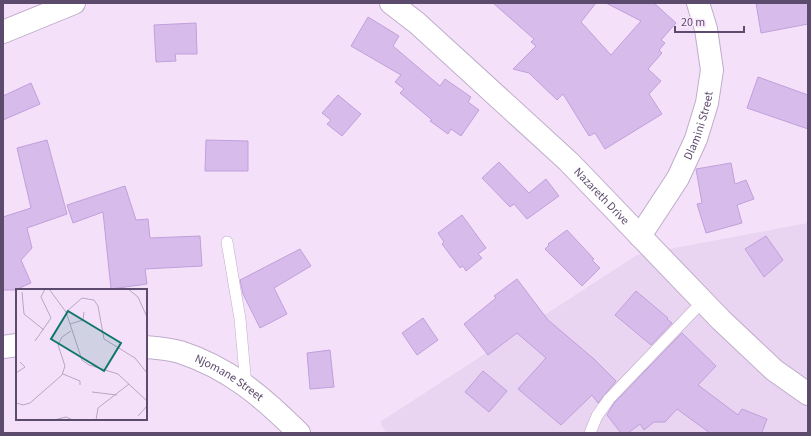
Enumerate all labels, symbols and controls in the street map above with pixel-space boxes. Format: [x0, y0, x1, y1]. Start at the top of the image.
scale bar [675, 8, 744, 34]
text: 20 m [681, 14, 705, 31]
street label: Dlamini Street [680, 90, 718, 163]
street label: Nazareth Drive [570, 164, 633, 229]
inset map [16, 289, 147, 420]
street label: Njomane Street [192, 350, 267, 406]

